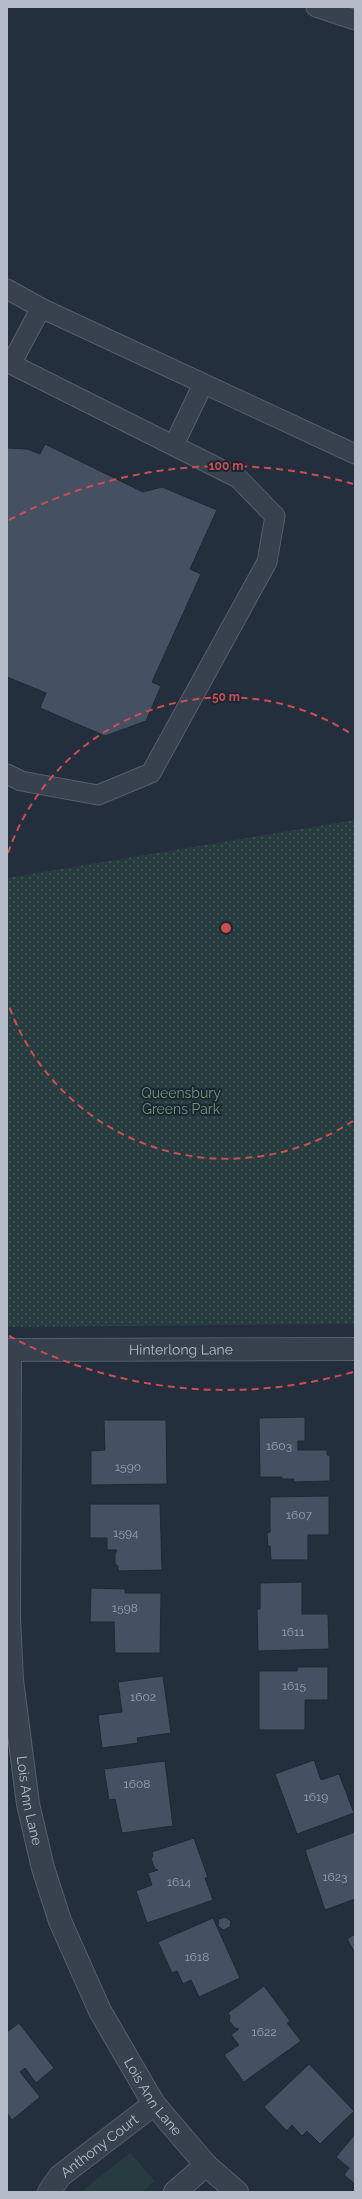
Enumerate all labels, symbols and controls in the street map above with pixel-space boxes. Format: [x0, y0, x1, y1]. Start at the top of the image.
text: 100 m [209, 459, 243, 473]
text: 50 m [212, 690, 240, 704]
centre of rings [219, 921, 233, 935]
park label: Queensbury Greens Park [141, 1085, 221, 1117]
street label: Hinterlong Lane [129, 1341, 233, 1358]
house number: 1603 [266, 1439, 292, 1453]
house number: 1590 [115, 1460, 141, 1474]
house number: 1607 [286, 1508, 313, 1522]
house number: 1594 [113, 1526, 139, 1540]
house number: 1598 [112, 1601, 138, 1615]
house number: 1611 [282, 1625, 304, 1639]
house number: 1615 [282, 1679, 306, 1693]
house number: 1602 [130, 1690, 156, 1704]
street label: Lois Ann Lane [14, 1755, 45, 1847]
house number: 1608 [124, 1777, 150, 1791]
house number: 1619 [304, 1790, 328, 1804]
house number: 1623 [322, 1870, 348, 1884]
house number: 1614 [167, 1875, 191, 1889]
house number: 1618 [185, 1950, 209, 1964]
house number: 1622 [252, 2025, 276, 2039]
street label: Lois Ann Lane [121, 2055, 185, 2139]
street label: Anthony Court [57, 2111, 142, 2181]

